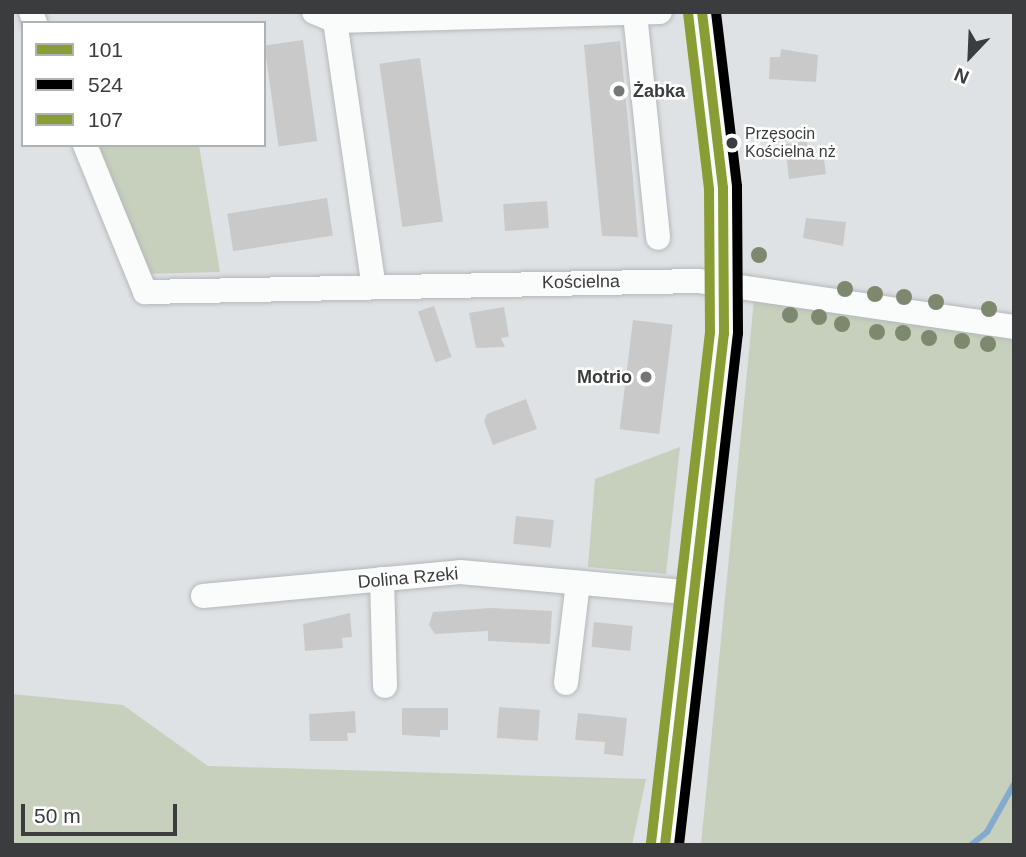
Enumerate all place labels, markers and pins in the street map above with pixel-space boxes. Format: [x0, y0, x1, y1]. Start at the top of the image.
place label: Żabka [633, 80, 685, 102]
marker: Żabka [611, 83, 627, 99]
place label: Przęsocin Kościelna nż [745, 124, 836, 162]
marker: Przęsocin Kościelna nż [725, 136, 739, 150]
place label: Motrio [577, 366, 632, 388]
marker: Motrio [638, 369, 654, 385]

